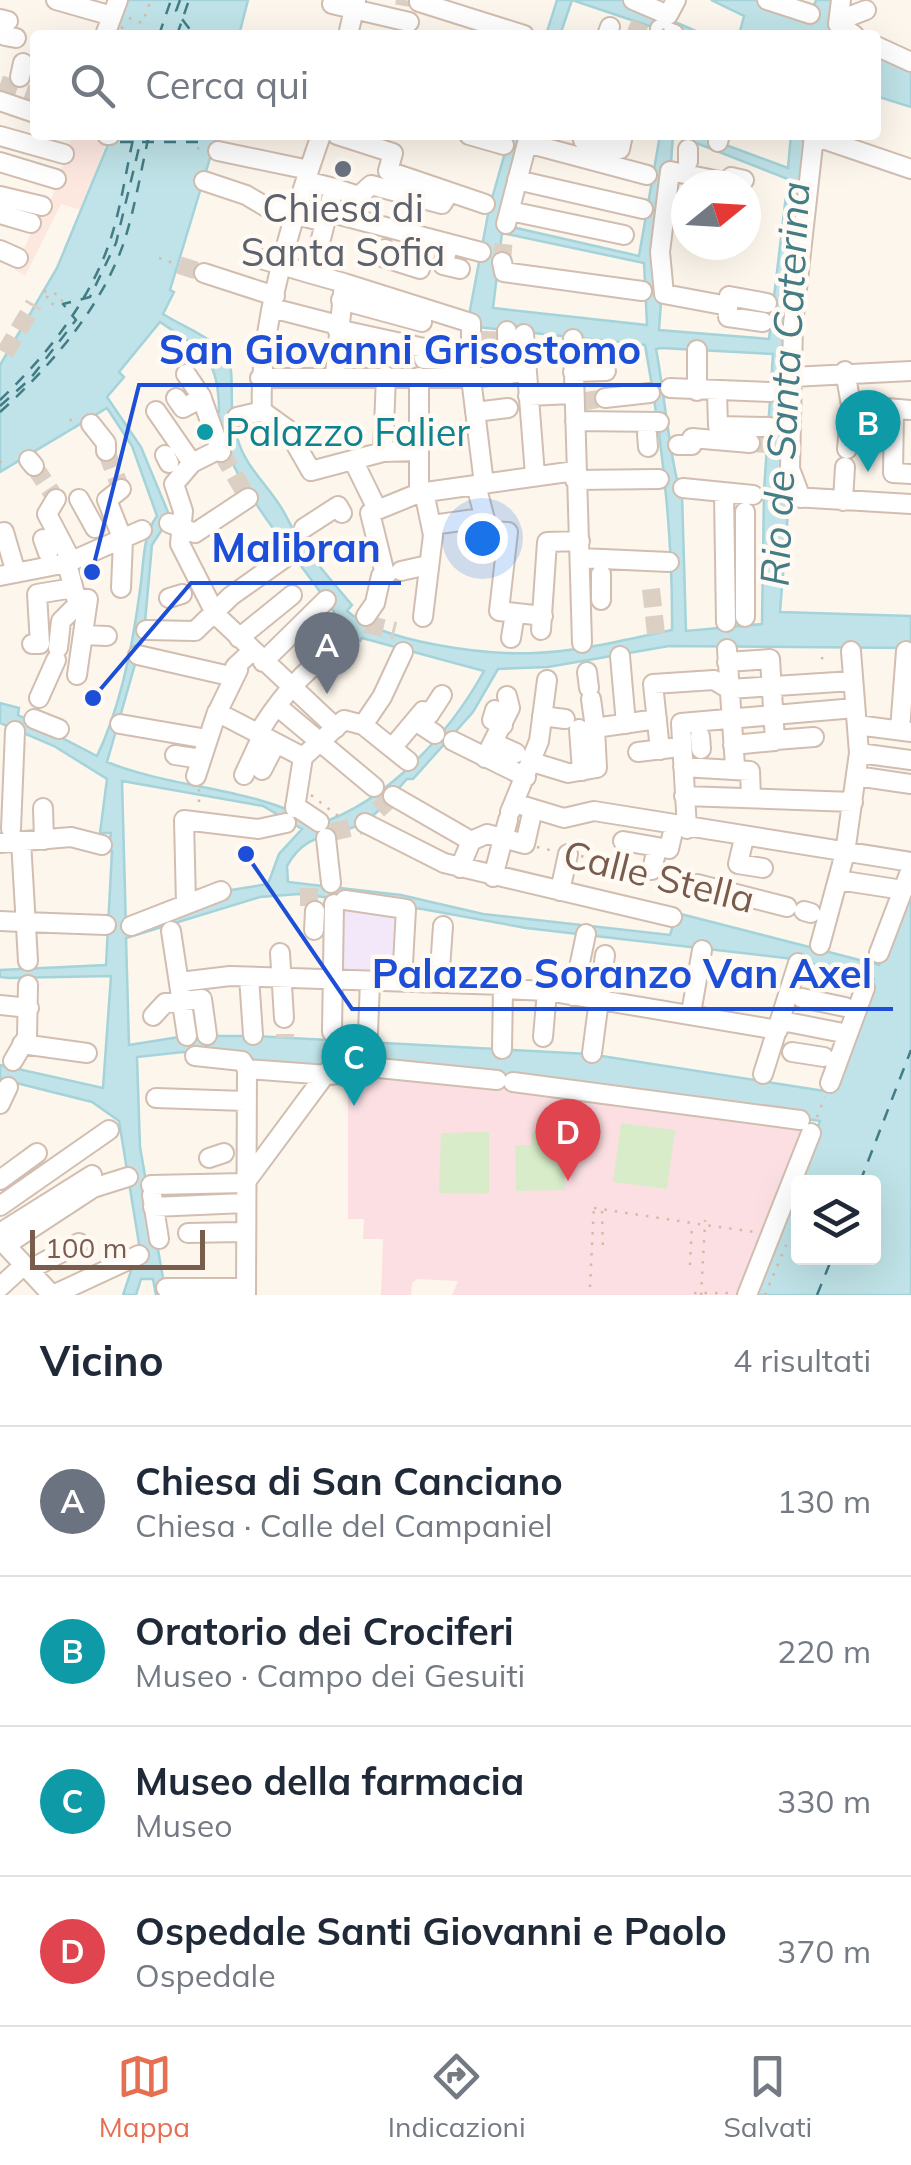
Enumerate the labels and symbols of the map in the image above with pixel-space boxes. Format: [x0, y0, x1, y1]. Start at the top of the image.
marker: Chiesa di Santa Sofia [332, 158, 354, 180]
north arrow [671, 170, 761, 260]
water label: Rio de Santa Caterina [748, 180, 820, 588]
place label: Chiesa di Santa Sofia [241, 184, 445, 276]
callout: San Giovanni Grisostomo [139, 315, 661, 385]
text: San Giovanni Grisostomo [159, 324, 641, 374]
pin: B [836, 390, 900, 472]
place label: Palazzo Falier [225, 408, 470, 456]
marker: Palazzo Falier [194, 421, 216, 443]
callout: Malibran [191, 513, 401, 583]
your location [457, 513, 508, 564]
text: Malibran [211, 522, 381, 572]
pin: A [294, 612, 360, 694]
street label: Calle Stella [559, 829, 759, 923]
callout: Palazzo Soranzo Van Axel [352, 939, 893, 1009]
text: Palazzo Soranzo Van Axel [372, 948, 872, 998]
pin: C [322, 1024, 386, 1106]
pin: D [536, 1098, 600, 1181]
scale bar [30, 1225, 205, 1270]

